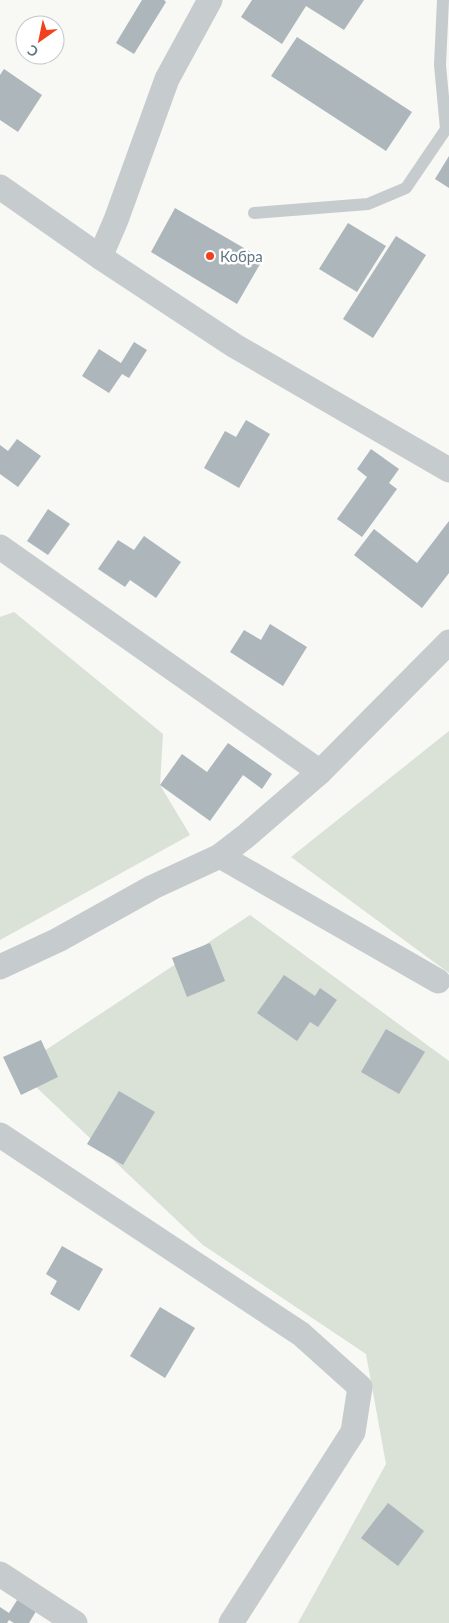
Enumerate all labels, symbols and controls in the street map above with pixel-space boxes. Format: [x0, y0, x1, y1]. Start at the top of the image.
north arrow [15, 15, 65, 65]
text: С [24, 41, 41, 61]
place label: Кобра [220, 247, 263, 265]
marker: Кобра [204, 250, 216, 262]

